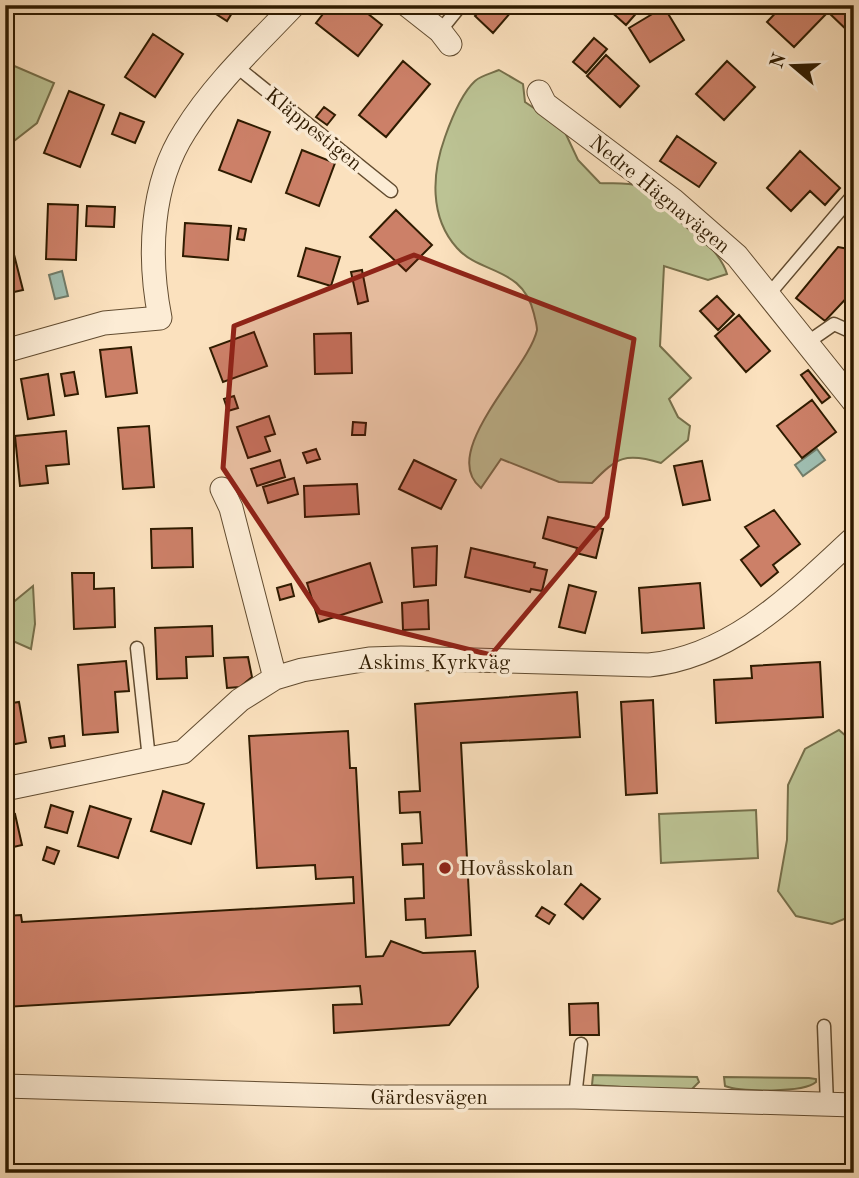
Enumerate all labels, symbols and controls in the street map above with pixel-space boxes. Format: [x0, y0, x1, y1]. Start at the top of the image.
north arrow [758, 32, 828, 102]
text: N [768, 51, 791, 71]
street label: Kläppestigen [261, 85, 365, 175]
street label: Nedre Hägnavägen [585, 132, 733, 258]
street label: Askims Kyrkväg [358, 653, 511, 674]
place label: Hovåsskolan [459, 859, 574, 880]
marker: Hovåsskolan [437, 860, 453, 876]
street label: Gärdesvägen [370, 1088, 488, 1109]

